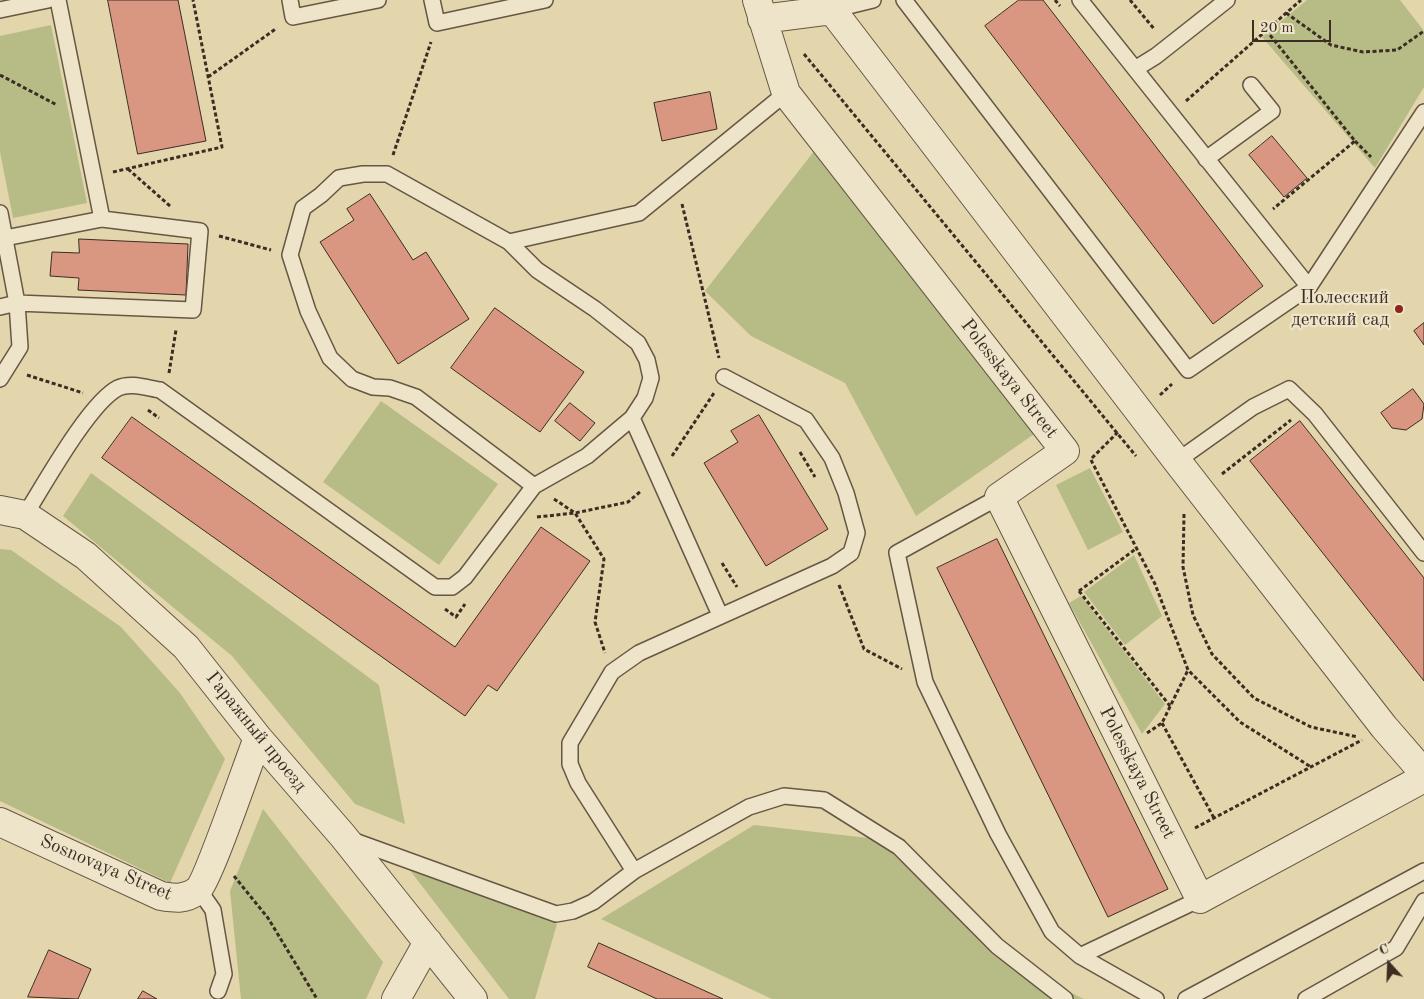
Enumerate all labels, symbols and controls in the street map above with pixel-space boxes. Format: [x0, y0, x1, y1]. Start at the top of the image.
scale bar [1254, 10, 1333, 42]
text: 20 m [1260, 21, 1294, 36]
place label: Полесский детский сад [1291, 287, 1389, 331]
marker: Полесский детский сад [1393, 303, 1405, 315]
street label: Polesskaya Street [955, 315, 1063, 443]
street label: Гаражный проезд [201, 667, 311, 797]
street label: Polesskaya Street [1094, 703, 1180, 843]
street label: Sosnovaya Street [36, 830, 176, 906]
north arrow [1364, 939, 1414, 989]
text: С [1377, 942, 1391, 958]

